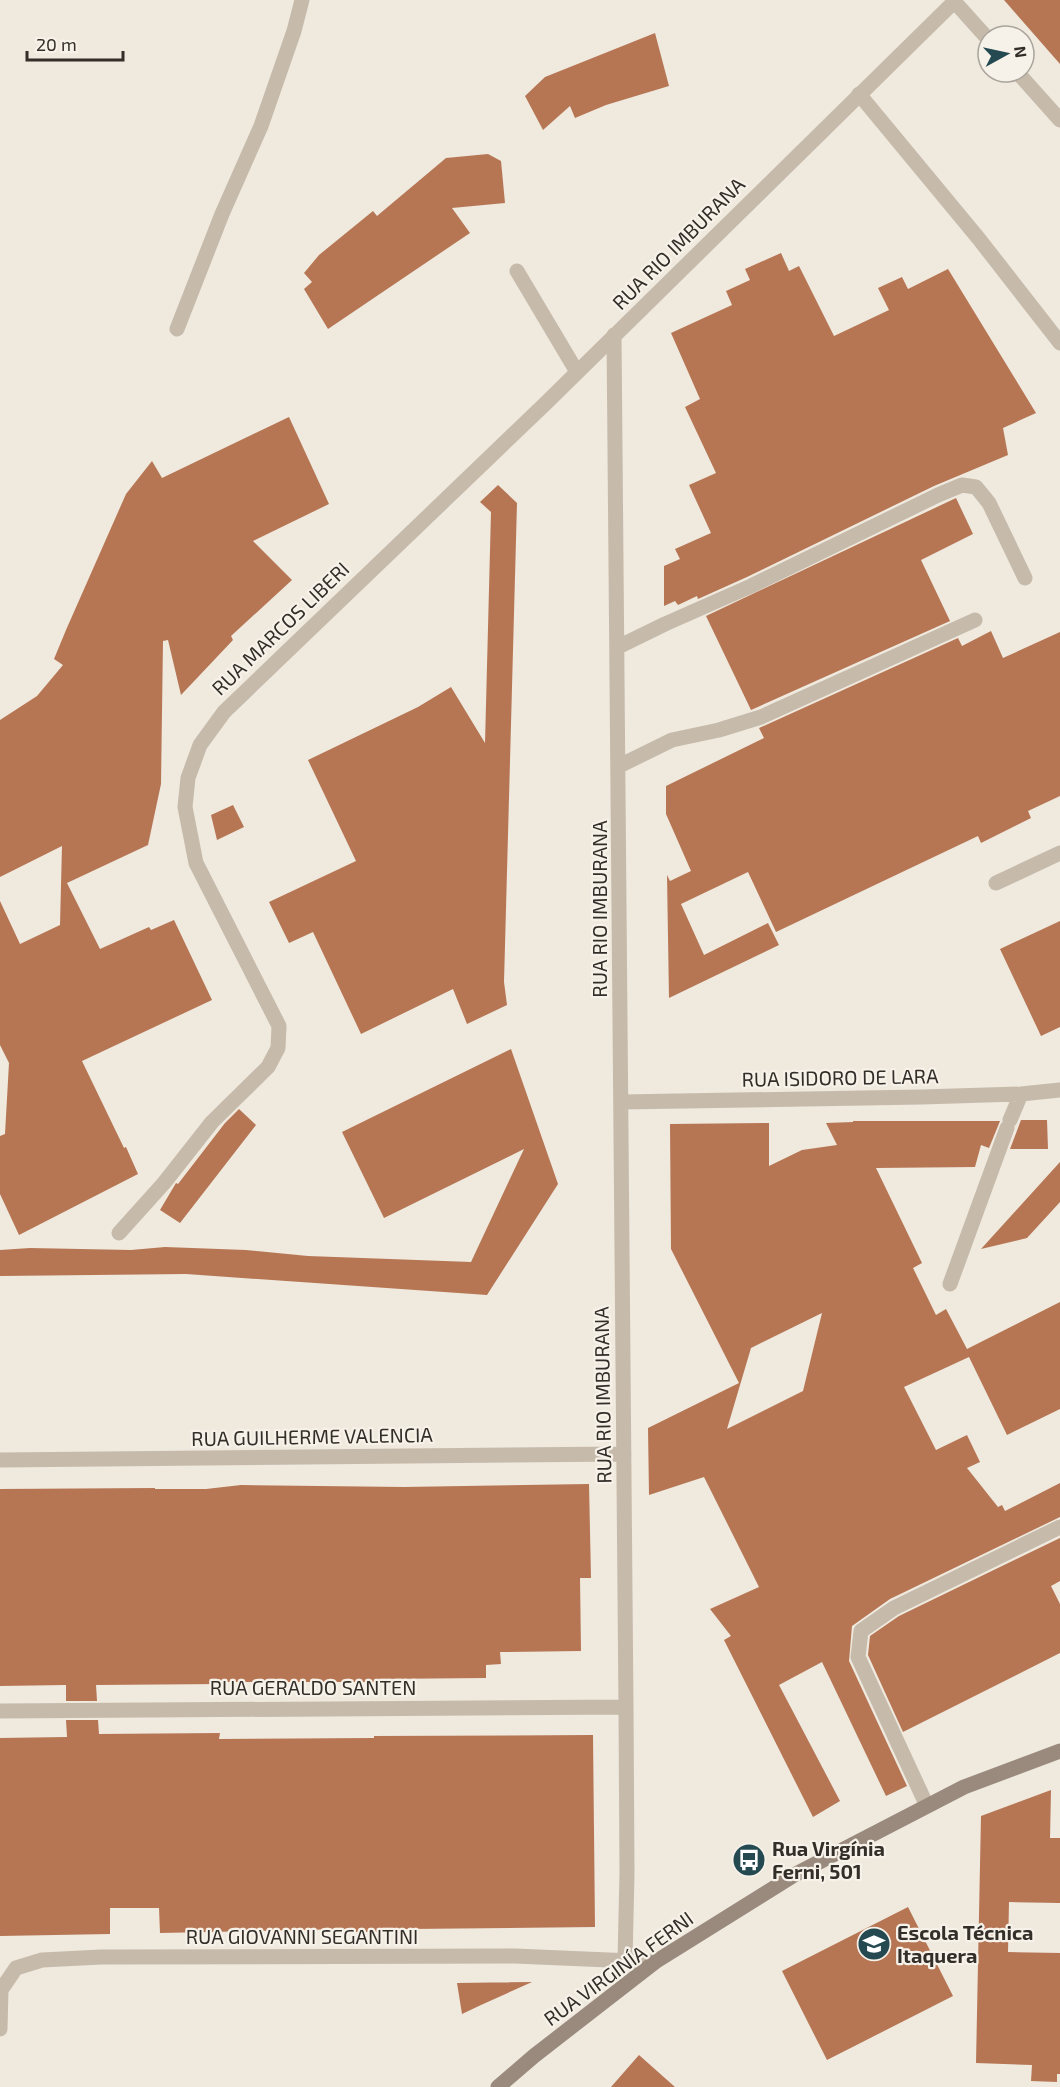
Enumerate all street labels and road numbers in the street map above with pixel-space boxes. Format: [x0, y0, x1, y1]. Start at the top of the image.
street label: RUA RIO IMBURANA [607, 171, 750, 314]
street label: RUA MARCOS LIBERI [206, 556, 354, 700]
street label: RUA RIO IMBURANA [587, 820, 611, 998]
street label: RUA ISIDORO DE LARA [741, 1063, 939, 1091]
street label: RUA RIO IMBURANA [588, 1306, 616, 1484]
street label: RUA GUILHERME VALENCIA [191, 1422, 434, 1450]
street label: RUA GERALDO SANTEN [210, 1675, 416, 1699]
street label: RUA VIRGINÍA FERNI [539, 1906, 697, 2030]
street label: RUA GIOVANNI SEGANTINI [186, 1924, 418, 1948]

